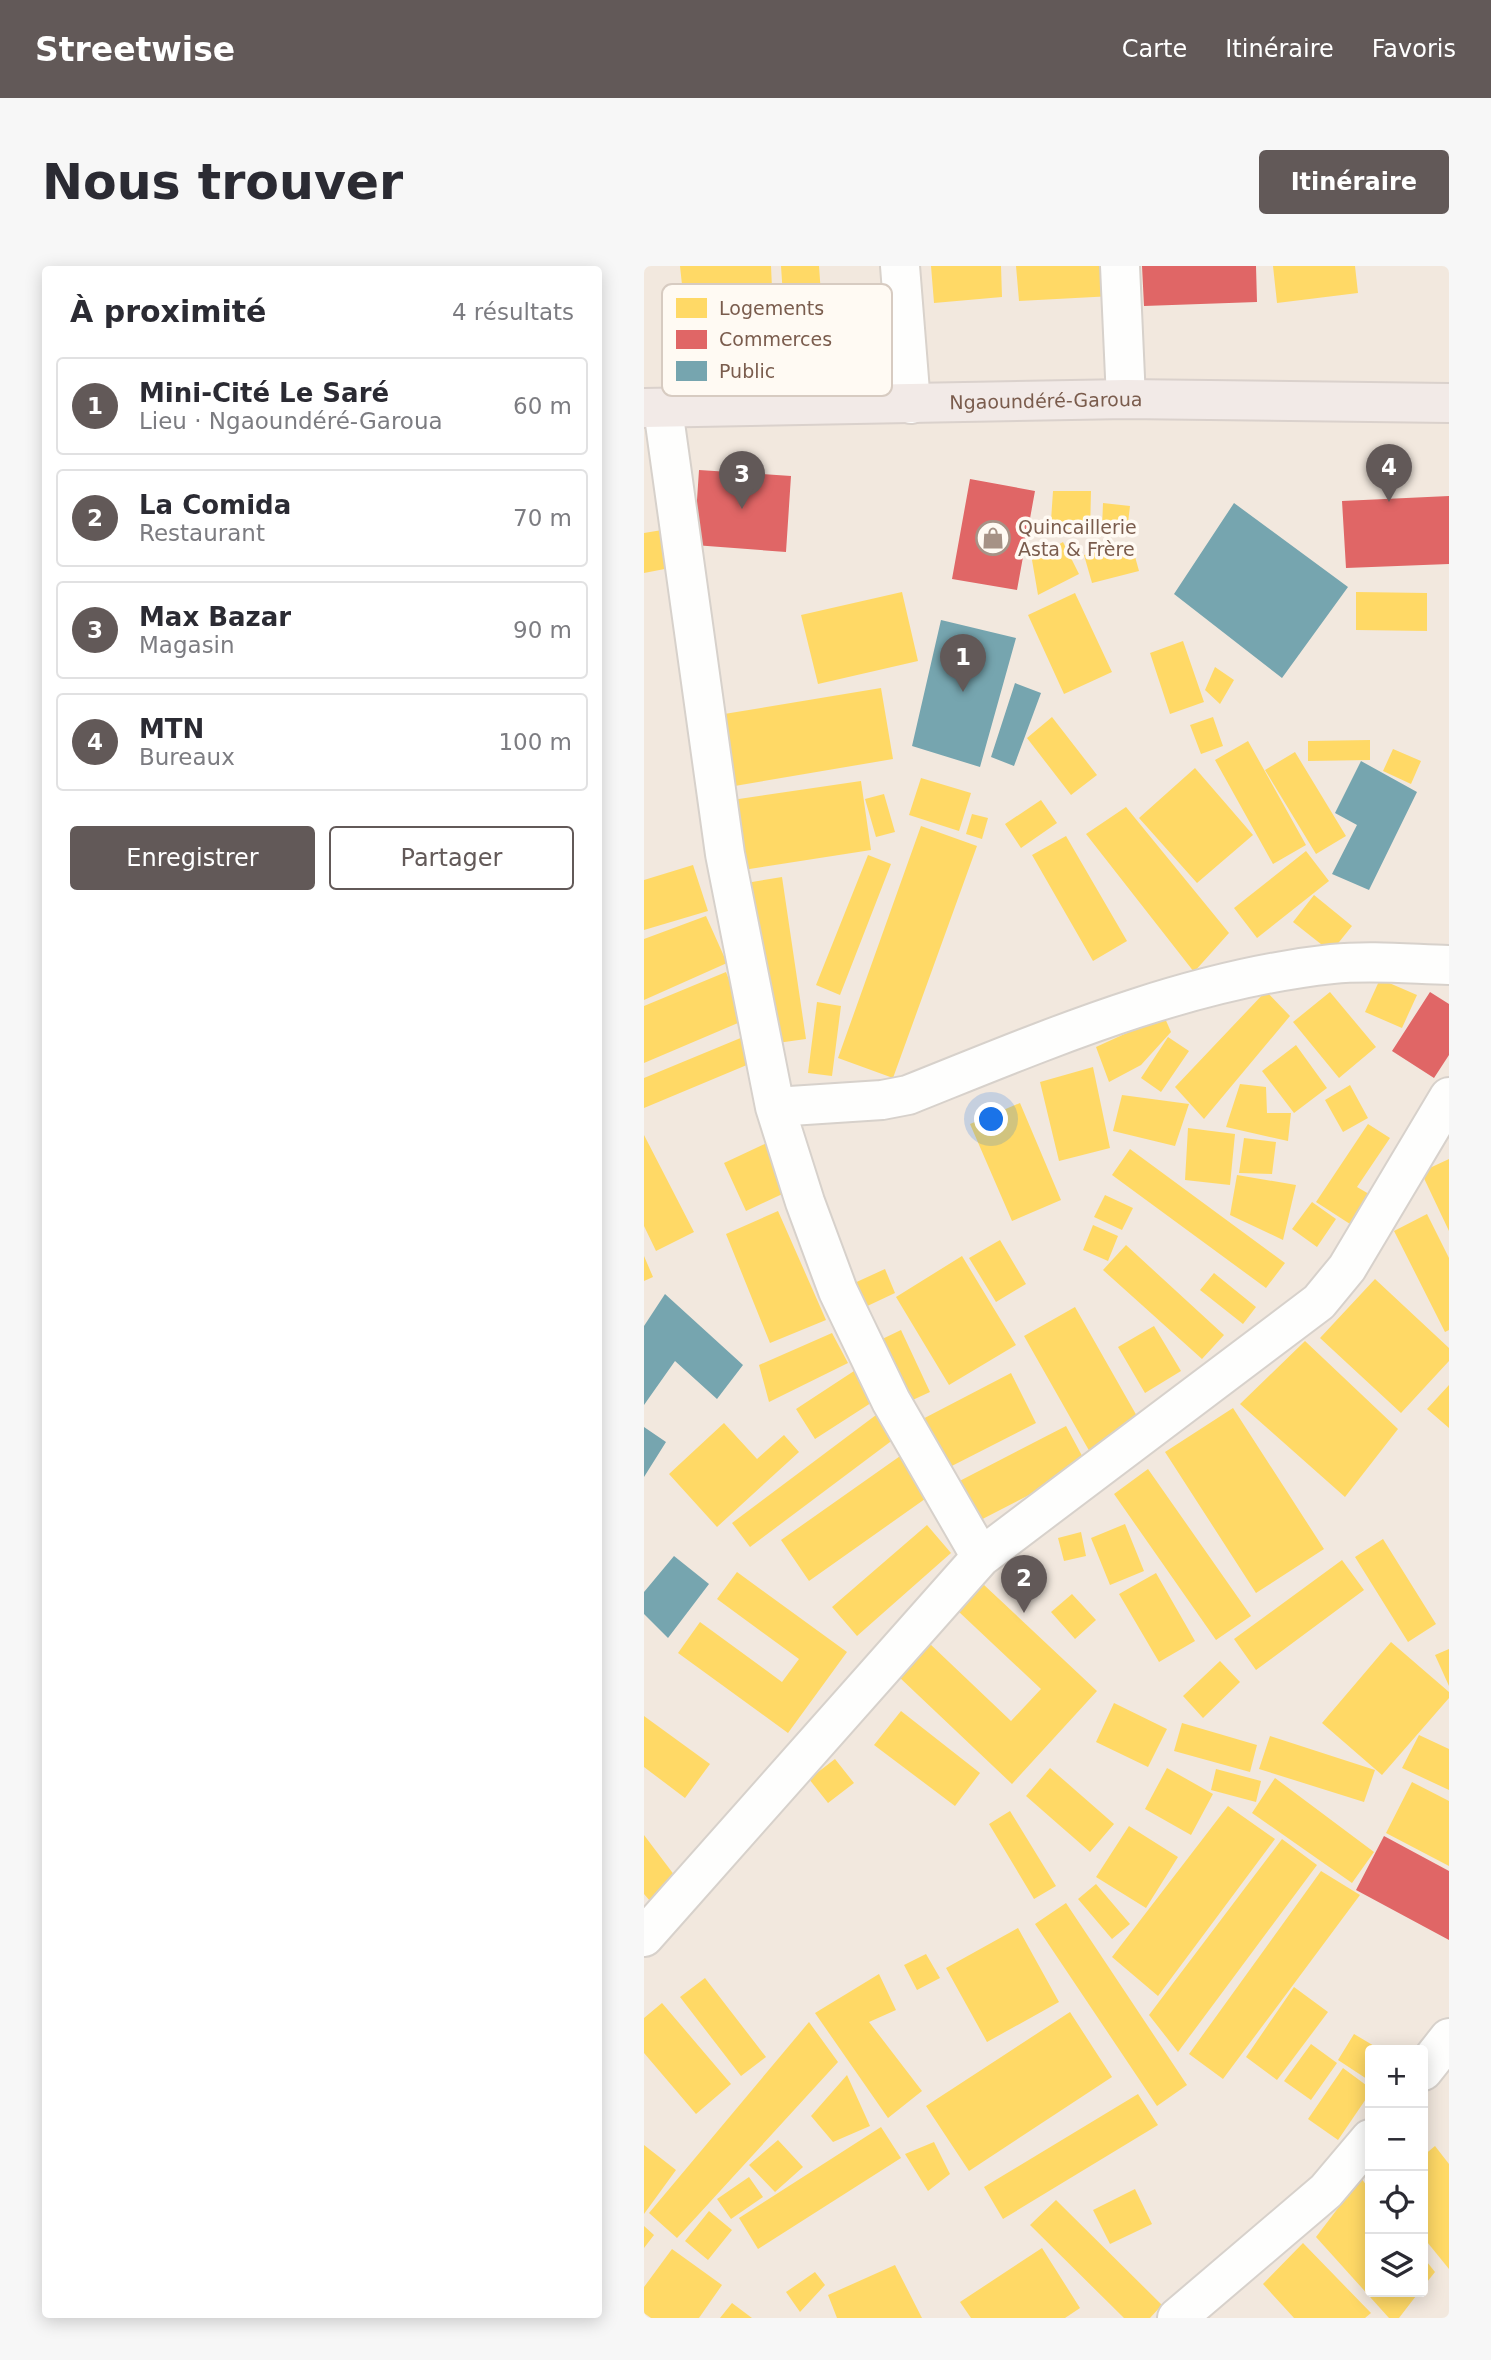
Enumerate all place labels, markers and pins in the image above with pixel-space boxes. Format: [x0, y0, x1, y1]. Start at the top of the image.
pin: 4 [1366, 444, 1412, 502]
pin: 3 [719, 451, 765, 509]
place label: Quincaillerie Asta & Frère [1018, 516, 1137, 560]
shop icon: Quincaillerie Asta & Frère [974, 519, 1012, 557]
pin: 1 [940, 634, 986, 692]
pin: 2 [1001, 1555, 1047, 1613]

